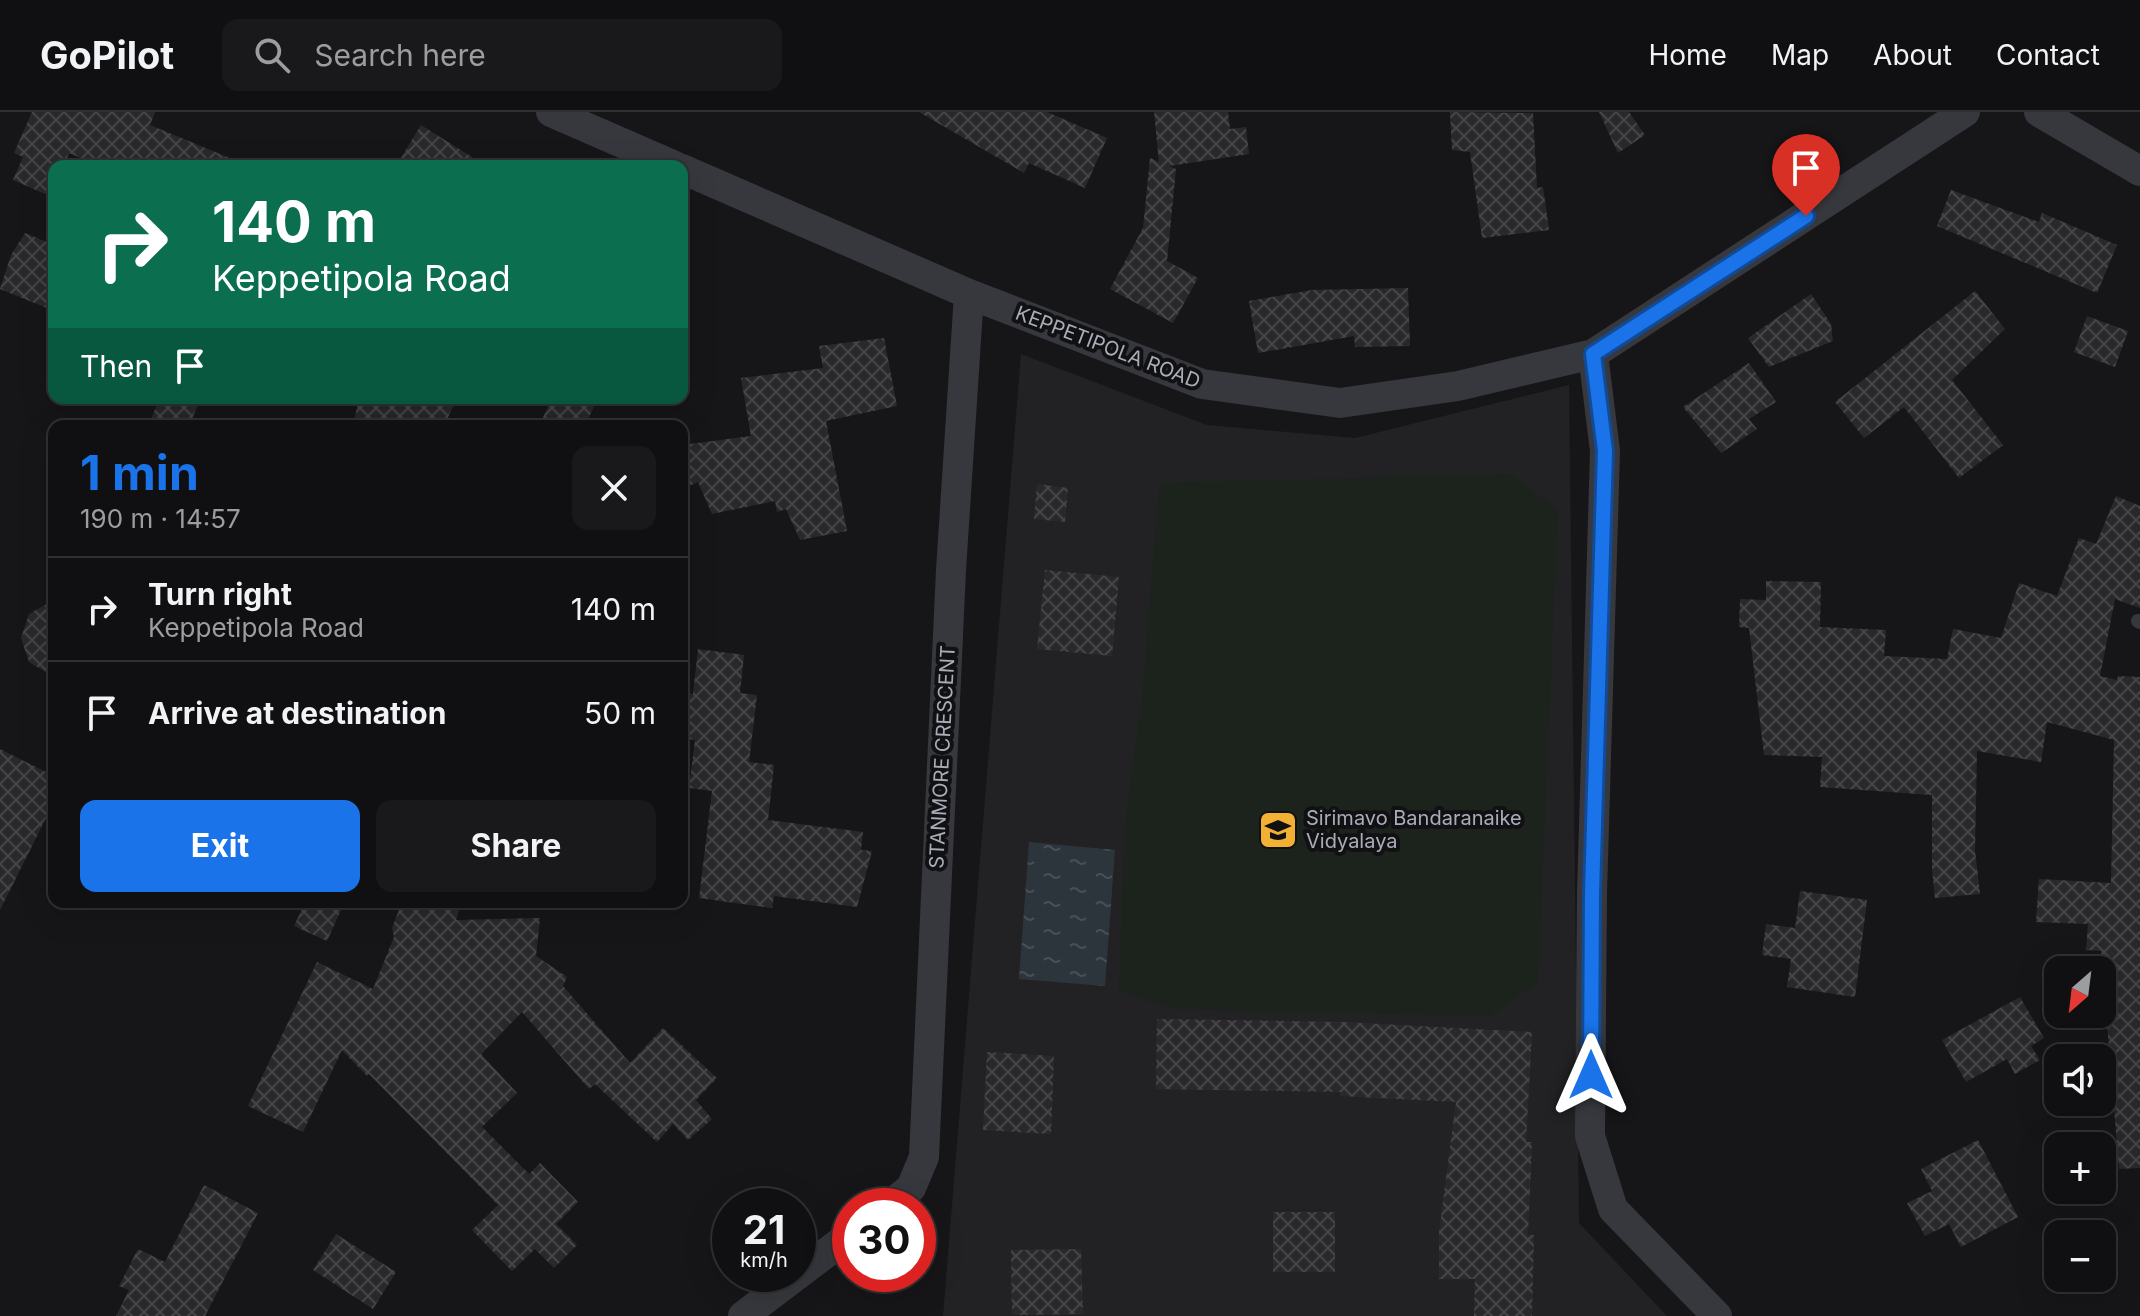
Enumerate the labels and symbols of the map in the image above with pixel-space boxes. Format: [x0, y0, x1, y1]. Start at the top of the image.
pin [1772, 134, 1840, 216]
street label: KEPPETIPOLA ROAD [1012, 301, 1204, 393]
street label: STANMORE CRESCENT [924, 645, 960, 869]
place label: Sirimavo Bandaranaike Vidyalaya [1306, 806, 1522, 853]
school or university icon: Sirimavo Bandaranaike Vidyalaya [1257, 809, 1299, 851]
north arrow [2044, 956, 2116, 1028]
position arrow [1549, 1033, 1633, 1117]
speed limit sign: 30 [832, 1188, 936, 1292]

